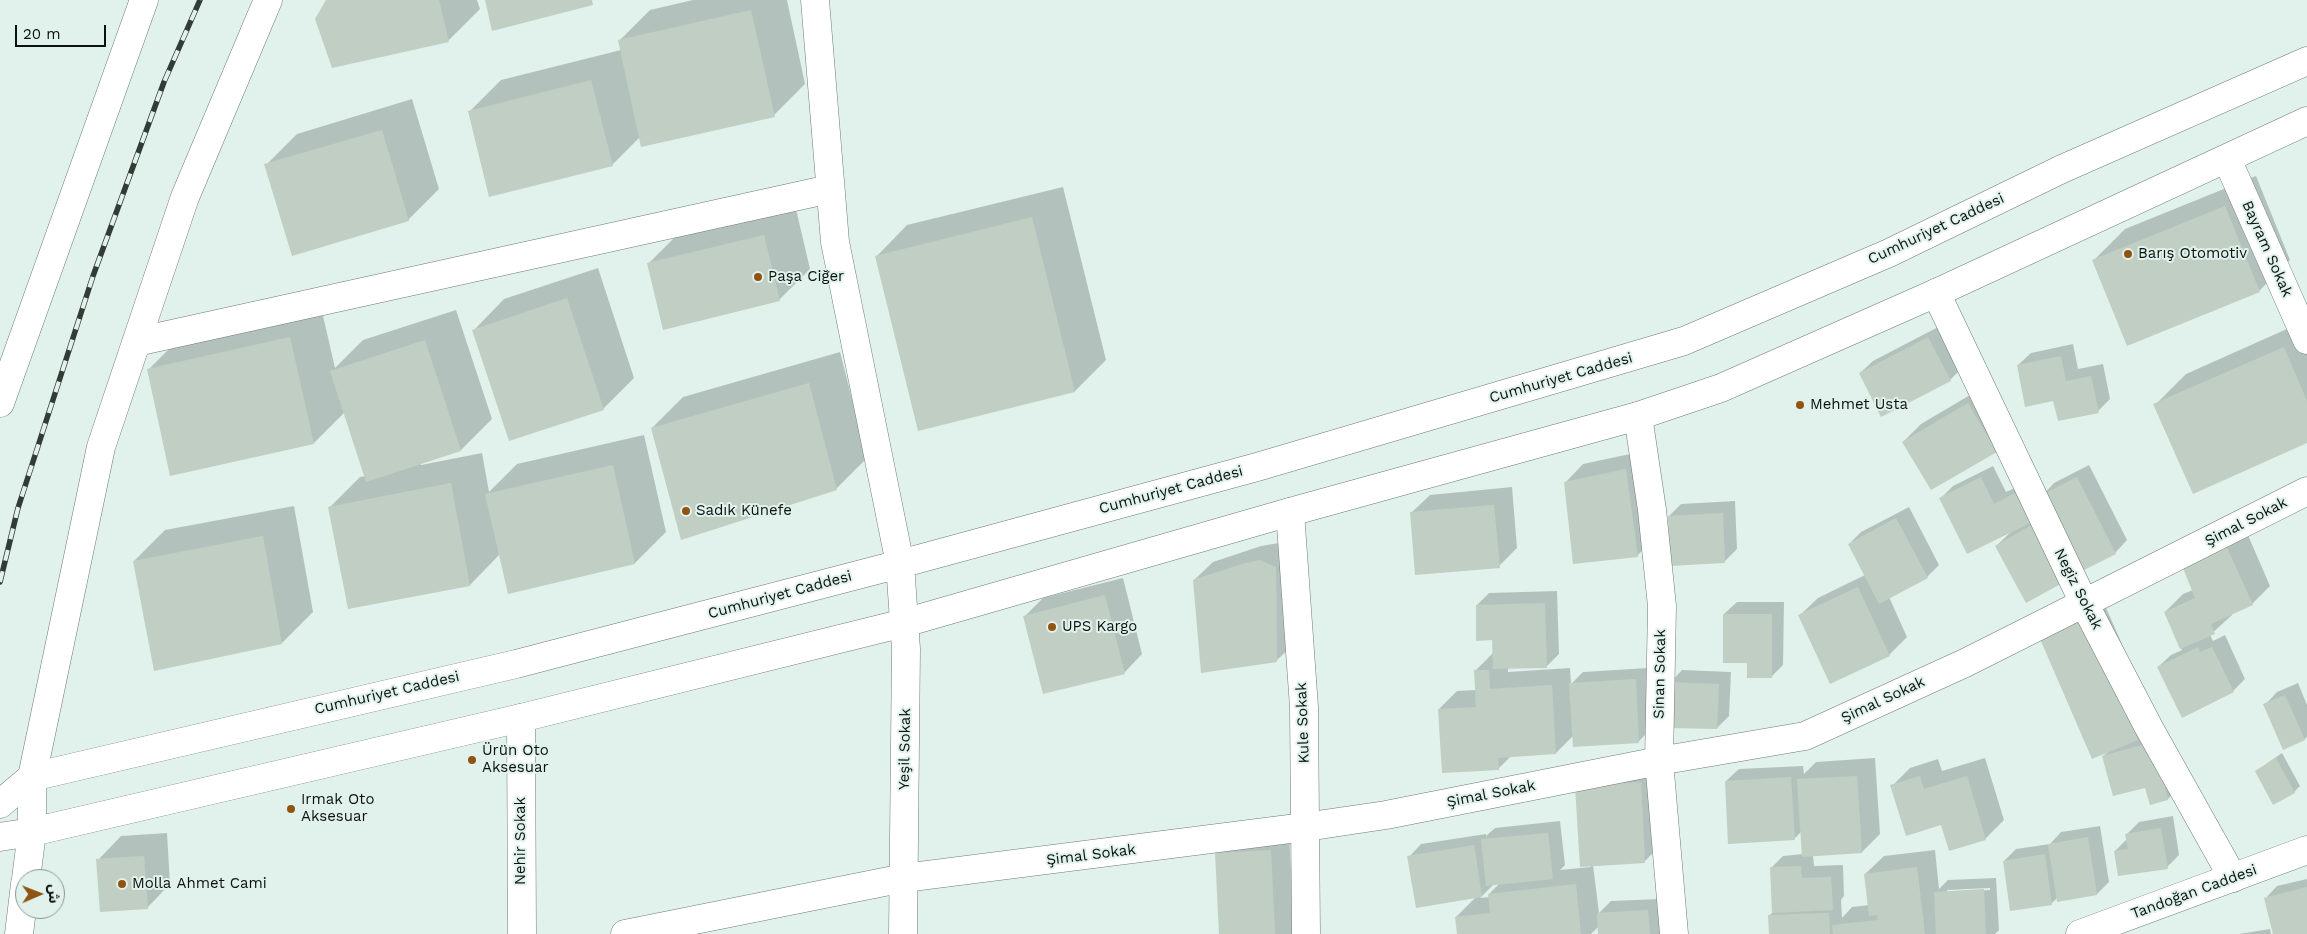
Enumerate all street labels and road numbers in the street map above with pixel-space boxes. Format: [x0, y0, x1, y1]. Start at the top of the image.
street label: Cumhuriyet Caddesi [1865, 190, 2007, 268]
street label: Bayram Sokak [2238, 198, 2296, 300]
street label: Cumhuriyet Caddesi [1487, 349, 1635, 407]
street label: Cumhuriyet Caddesi [1097, 462, 1245, 518]
street label: Şimal Sokak [2202, 494, 2290, 550]
street label: Negiz Sokak [2050, 545, 2106, 633]
street label: Cumhuriyet Caddesi [706, 567, 854, 623]
street label: Sinan Sokak [1650, 629, 1670, 719]
street label: Cumhuriyet Caddesi [313, 668, 461, 718]
street label: Şimal Sokak [1838, 673, 1928, 727]
street label: Kule Sokak [1293, 682, 1313, 764]
street label: Yeşil Sokak [895, 708, 915, 790]
street label: Şimal Sokak [1445, 777, 1537, 811]
street label: Nehir Sokak [512, 797, 530, 885]
street label: Şimal Sokak [1045, 841, 1137, 869]
street label: Tandoğan Caddesi [2129, 861, 2259, 923]

